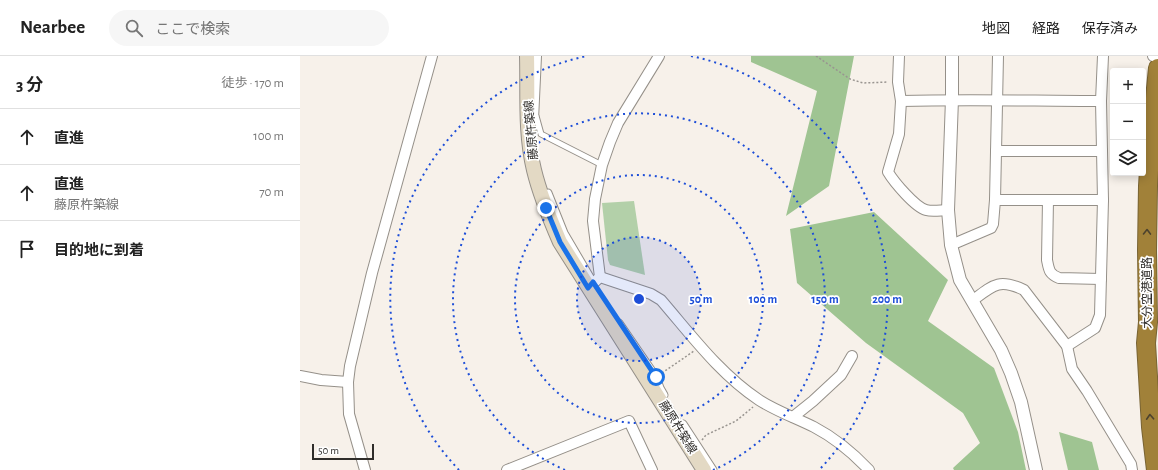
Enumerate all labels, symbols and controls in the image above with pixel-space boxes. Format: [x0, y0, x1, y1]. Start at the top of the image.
search box [109, 10, 389, 46]
icon: search [123, 17, 145, 39]
text: Nearbee [20, 18, 85, 37]
text: ここで検索 [155, 22, 230, 37]
text: 地図 [982, 22, 1010, 36]
text: 経路 [1032, 22, 1060, 36]
text: 保存済み [1082, 22, 1138, 36]
map controls [1110, 68, 1146, 176]
button: + [1110, 68, 1146, 104]
text: 3 分 [16, 76, 43, 93]
text: 徒歩 · 170 m [221, 77, 284, 90]
street label: 藤原杵築線 [521, 100, 540, 161]
button: − [1110, 104, 1146, 140]
icon: ahead [16, 126, 38, 148]
text: 100 m [253, 130, 284, 143]
text: 直進 [54, 131, 84, 146]
button: layers [1110, 140, 1146, 176]
text: 直進 [54, 177, 84, 192]
icon: ahead [16, 182, 38, 204]
text: 70 m [259, 186, 284, 199]
text: 藤原杵築線 [54, 199, 119, 212]
route end [537, 199, 555, 217]
one-way arrow [1143, 229, 1152, 235]
icon: arrive [16, 238, 38, 260]
text: 目的地に到着 [54, 243, 144, 258]
street label: 大分空港道路 [1140, 257, 1153, 329]
centre of rings [632, 292, 646, 306]
text: 50 m [690, 293, 713, 305]
text: 100 m [749, 293, 777, 305]
text: 150 m [811, 293, 839, 305]
text: 200 m [872, 293, 902, 305]
route start [647, 368, 665, 386]
street label: 藤原杵築線 [657, 398, 700, 456]
one-way arrow [1146, 414, 1155, 420]
scale bar [312, 442, 374, 461]
text: 50 m [318, 445, 339, 456]

